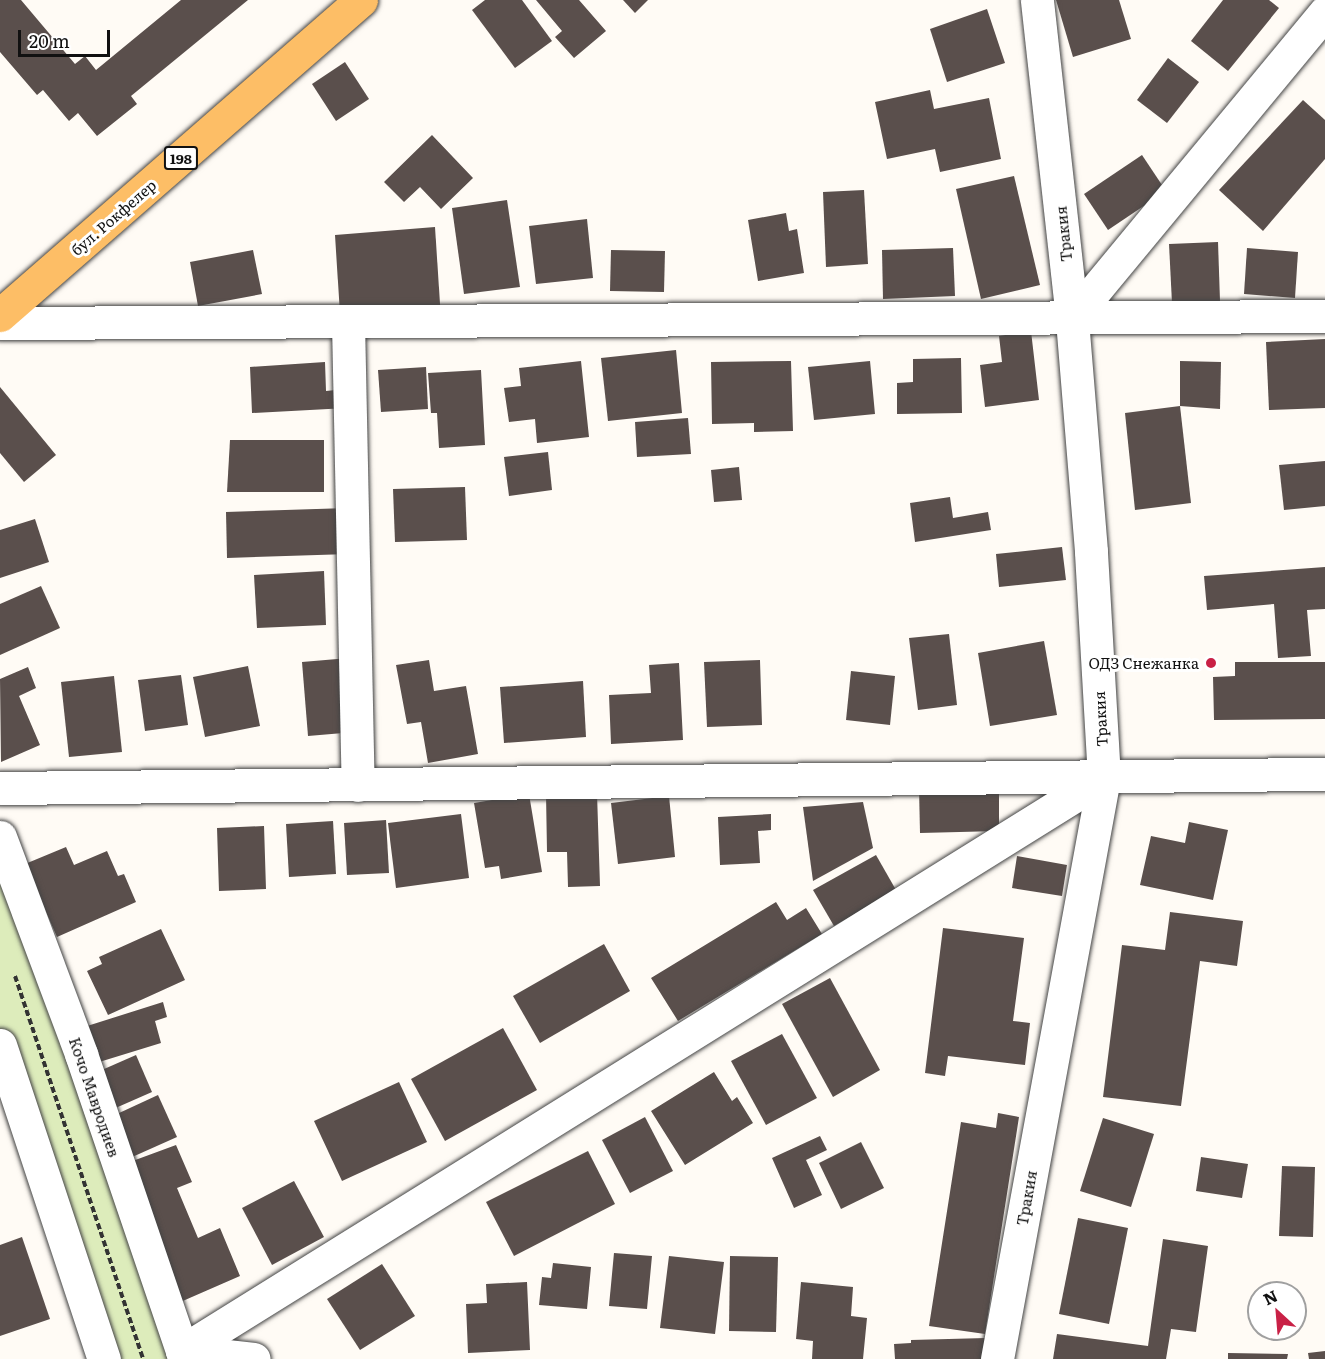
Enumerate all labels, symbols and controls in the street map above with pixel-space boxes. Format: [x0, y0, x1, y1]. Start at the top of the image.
scale bar [21, 18, 112, 56]
text: 20 m [29, 27, 70, 54]
road number: 198 [163, 147, 199, 169]
street label: бул. Рокфелер [67, 175, 159, 259]
street label: Тракия [1051, 205, 1075, 263]
place label: ОДЗ Снежанка [1088, 654, 1199, 672]
marker: ОДЗ Снежанка [1204, 656, 1218, 670]
street label: Тракия [1090, 691, 1110, 747]
street label: Кочо Мавродиев [66, 1035, 124, 1159]
street label: Тракия [1012, 1169, 1040, 1227]
north arrow [1247, 1281, 1307, 1341]
text: N [1259, 1283, 1281, 1310]

